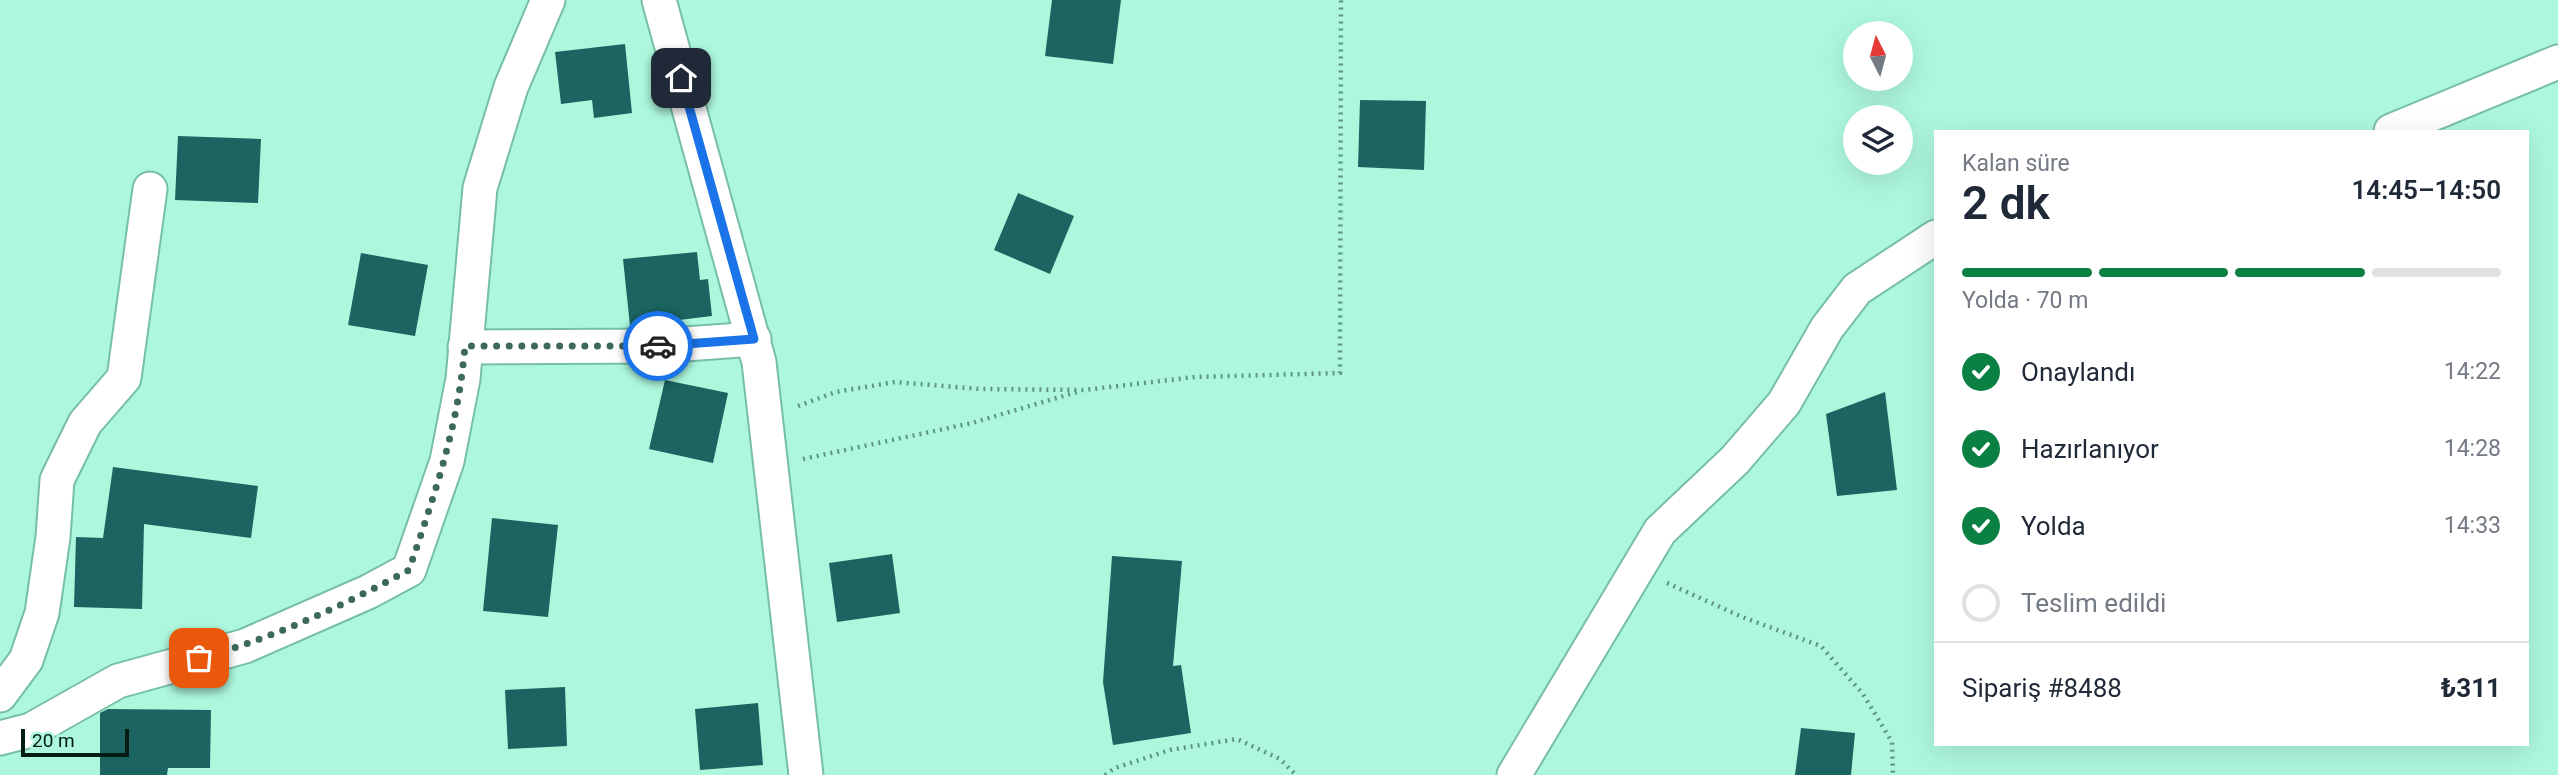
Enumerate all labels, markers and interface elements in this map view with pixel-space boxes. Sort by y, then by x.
north arrow [1843,21,1913,91]
map controls [1843,21,1913,175]
pin [651,48,711,108]
icon: home [662,59,700,97]
button: layers [1843,105,1913,175]
text: Kalan süre [1962,150,2070,177]
text: 14:45–14:50 [2351,175,2501,205]
text: 2 dk [1962,176,2050,230]
text: Yolda · 70 m [1962,287,2088,314]
courier [623,311,693,381]
icon: car [639,327,677,365]
icon: check [1962,353,2000,391]
text: Onaylandı [2021,357,2135,387]
text: 14:22 [2444,358,2501,385]
icon: check [1962,430,2000,468]
text: Hazırlanıyor [2021,434,2159,464]
text: 14:28 [2444,435,2501,462]
icon: check [1962,507,2000,545]
text: Yolda [2021,511,2086,541]
text: 14:33 [2444,512,2501,539]
text: Teslim edildi [2021,588,2166,618]
pin [169,628,229,688]
icon: bag [180,639,218,677]
text: Sipariş #8488 [1962,673,2122,703]
text: ₺311 [2441,673,2501,703]
scale bar [21,726,130,758]
text: 20 m [32,729,75,752]

